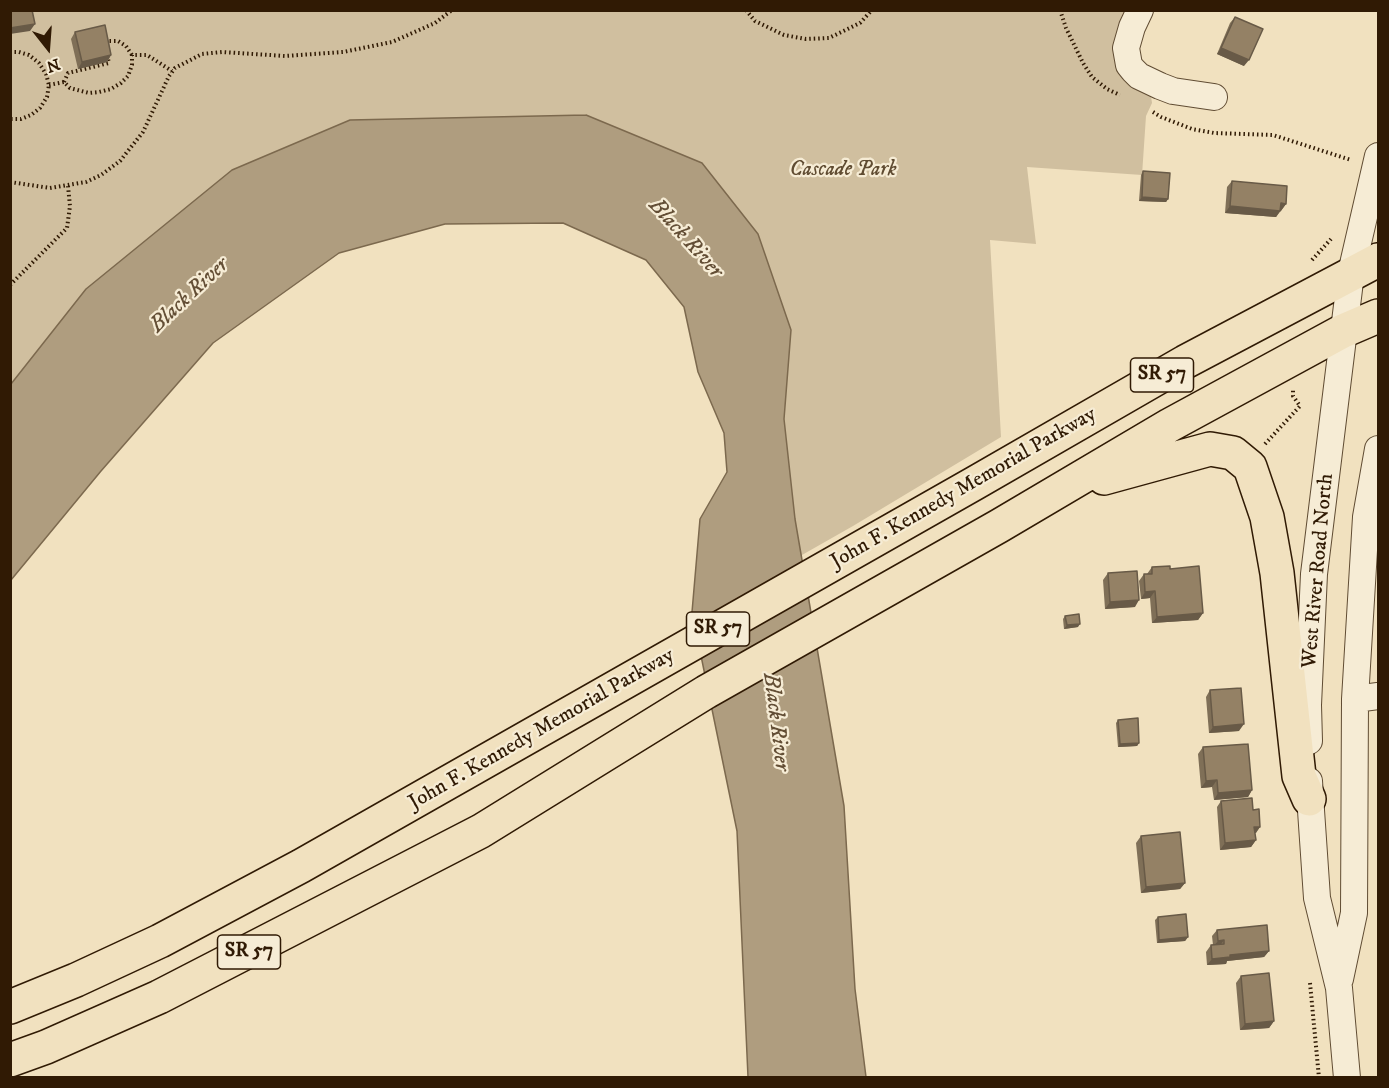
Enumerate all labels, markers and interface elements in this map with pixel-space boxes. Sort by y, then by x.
north arrow [18,18,78,78]
text: N [44,54,62,77]
park label: Cascade Park [790,158,896,184]
water label: Black River [642,194,728,284]
water label: Black River [145,253,235,339]
road number: SR 57 [1130,358,1194,392]
street label: John F. Kennedy Memorial Parkway [827,403,1101,575]
street label: West River Road North [1298,473,1340,669]
road number: SR 57 [686,612,750,646]
street label: John F. Kennedy Memorial Parkway [405,644,679,816]
water label: Black River [756,672,794,772]
road number: SR 57 [218,935,280,969]

